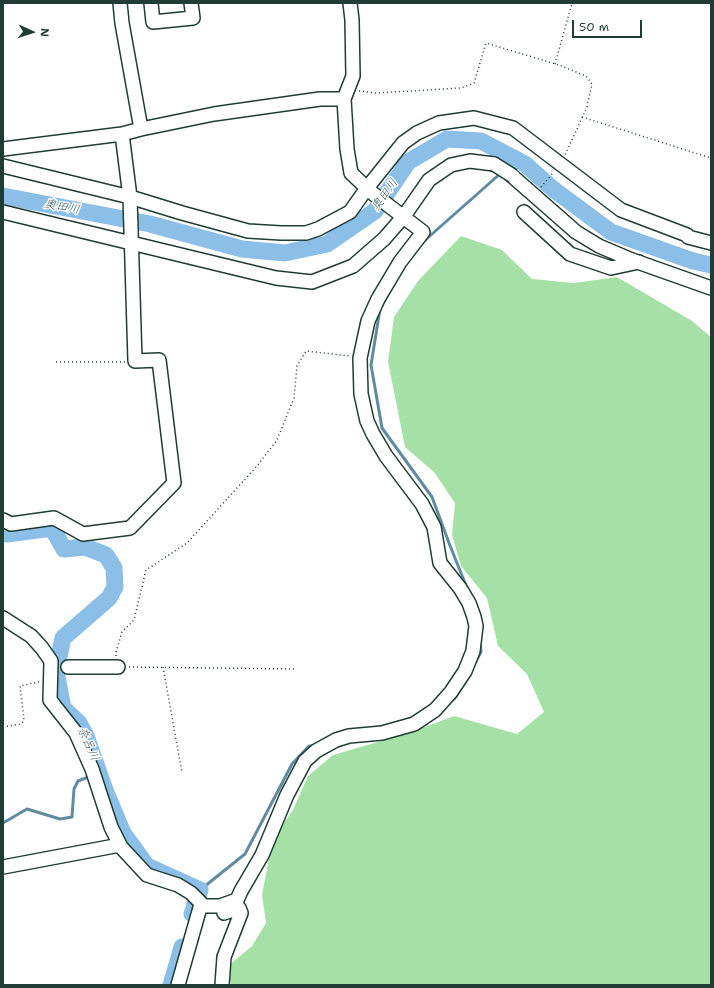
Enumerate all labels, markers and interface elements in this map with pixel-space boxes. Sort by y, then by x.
north arrow [12,12,52,52]
scale bar [574,12,644,38]
text: 50 m [579,19,609,35]
text: N [37,28,52,37]
water label: 奥田川 [369,176,401,214]
water label: 奥田川 [43,196,81,218]
water label: 奈呂川 [74,725,102,763]

